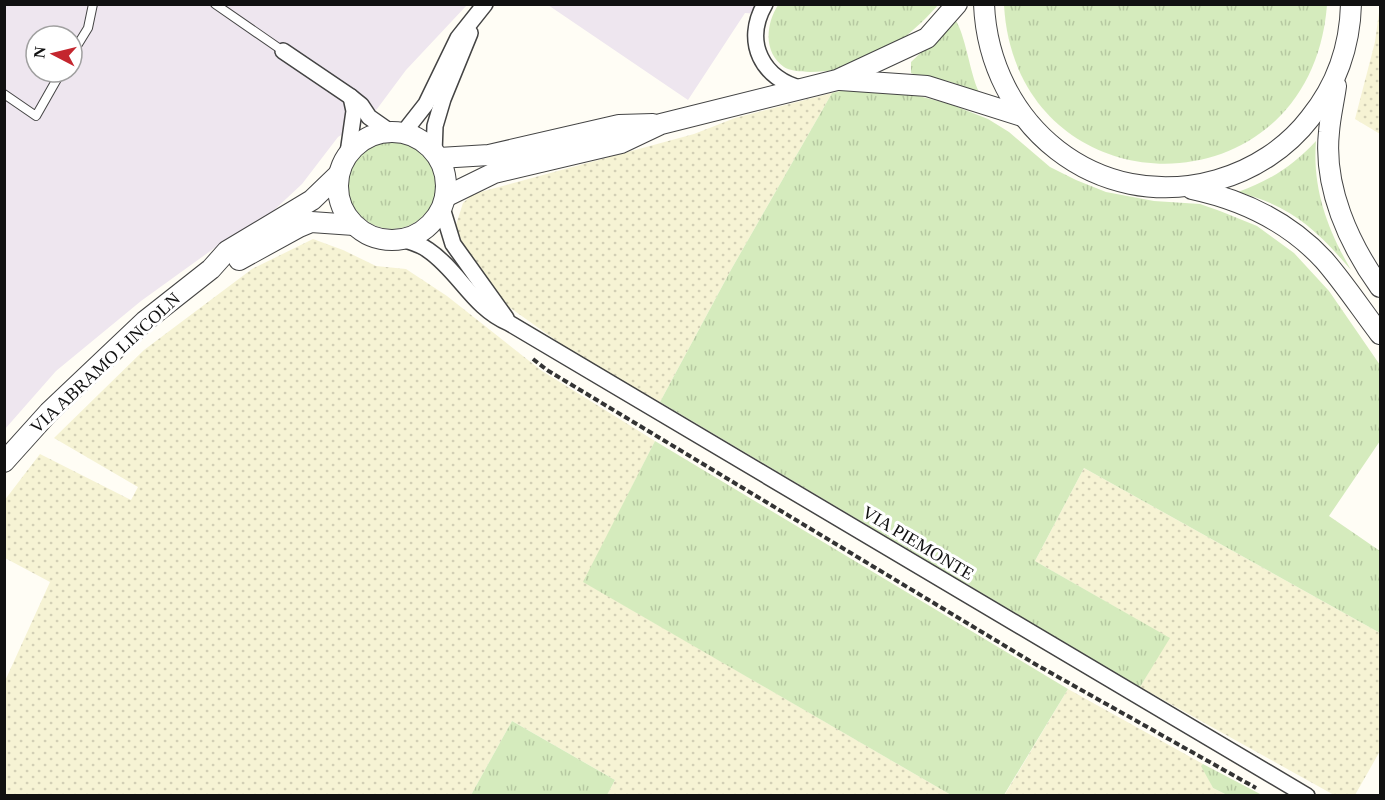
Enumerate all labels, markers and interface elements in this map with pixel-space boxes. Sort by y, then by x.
north arrow [24,24,84,84]
text: N [30,45,49,59]
street label: VIA ABRAMO LINCOLN [26,289,184,437]
street label: VIA PIEMONTE [859,502,977,584]

